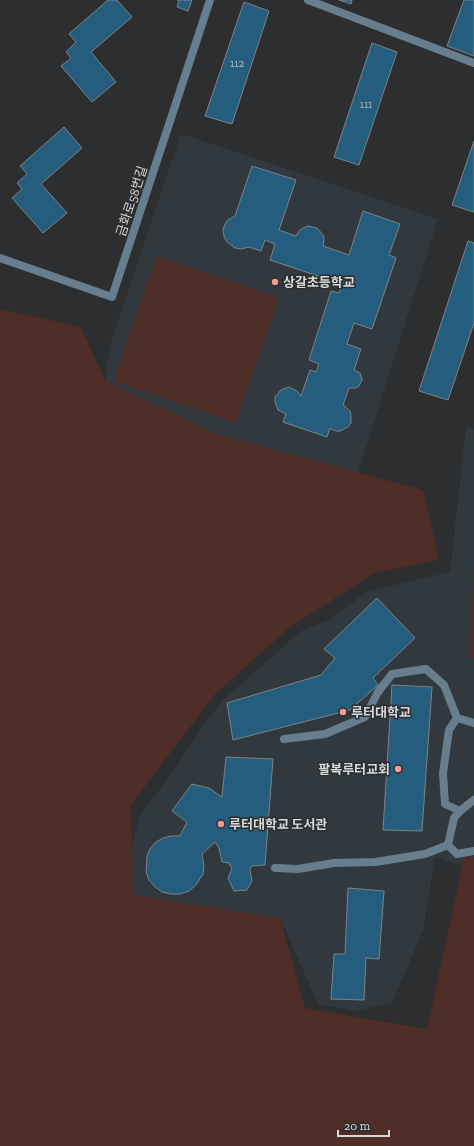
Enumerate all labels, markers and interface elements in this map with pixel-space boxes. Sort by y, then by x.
house number: 112 [230,57,244,70]
house number: 111 [360,98,373,111]
street label: 금화로58번길 [113,164,150,238]
place label: 상갈초등학교 [283,275,355,290]
marker: 상갈초등학교 [270,277,280,287]
place label: 루터대학교 [351,705,411,720]
marker: 루터대학교 [338,707,348,717]
place label: 팔복루터교회 [318,762,390,777]
marker: 팔복루터교회 [393,764,403,774]
place label: 루터대학교 도서관 [229,817,327,832]
marker: 루터대학교 도서관 [216,819,226,829]
scale bar [338,1112,389,1138]
text: 20 m [344,1119,371,1133]

